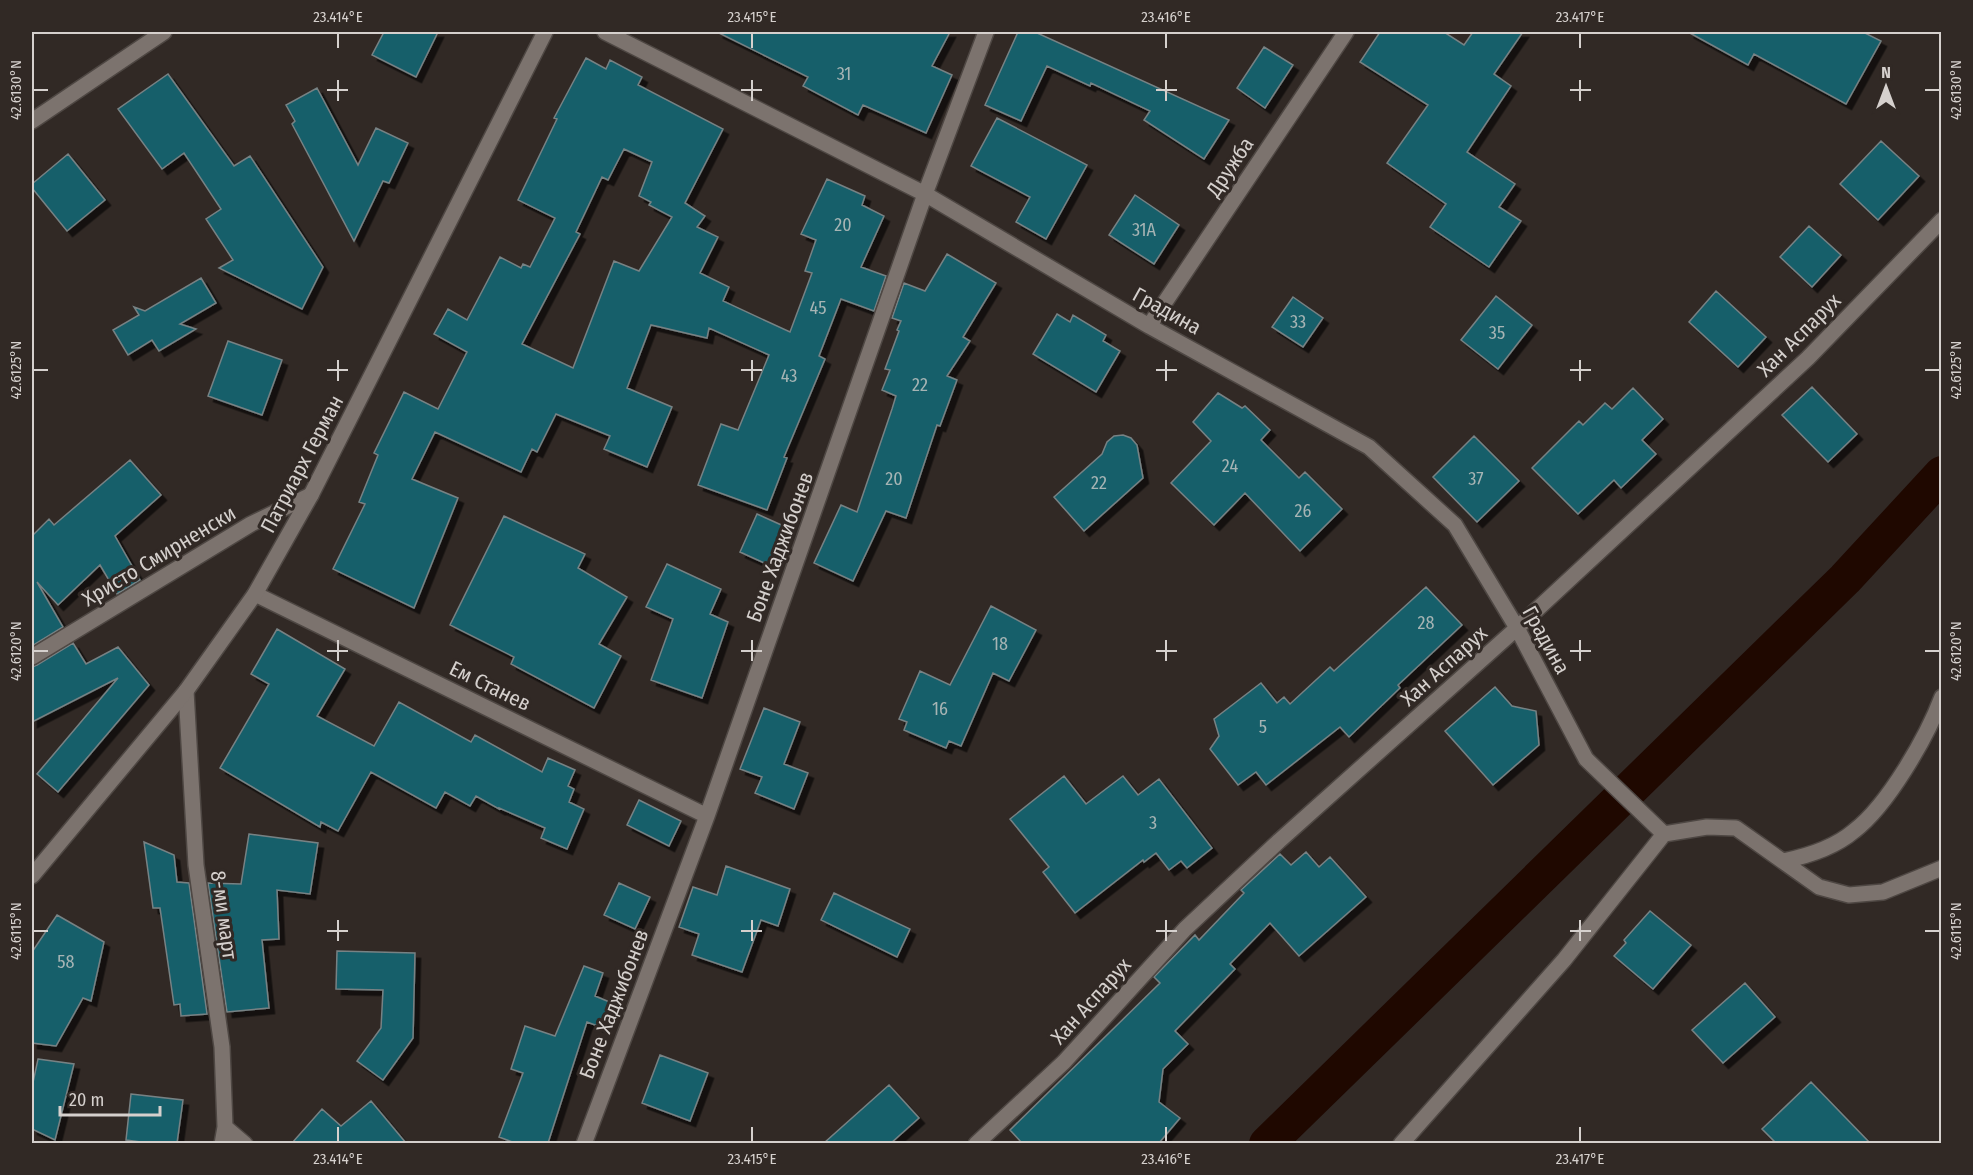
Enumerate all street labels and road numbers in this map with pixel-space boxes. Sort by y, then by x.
street label: Дружба [1200,132,1259,203]
street label: Градина [1128,282,1206,340]
street label: Хан Аспарух [1752,287,1847,382]
street label: Патриарх Герман [255,391,349,537]
street label: Боне Хаджибонев [741,468,819,626]
street label: Христо Смирненски [78,500,240,612]
street label: Градина [1517,601,1575,679]
street label: Хан Аспарух [1395,620,1493,712]
street label: Ем Станев [445,655,535,717]
street label: 8-ми март [205,869,243,962]
street label: Боне Хаджибонев [573,925,655,1083]
street label: Хан Аспарух [1045,952,1137,1050]

